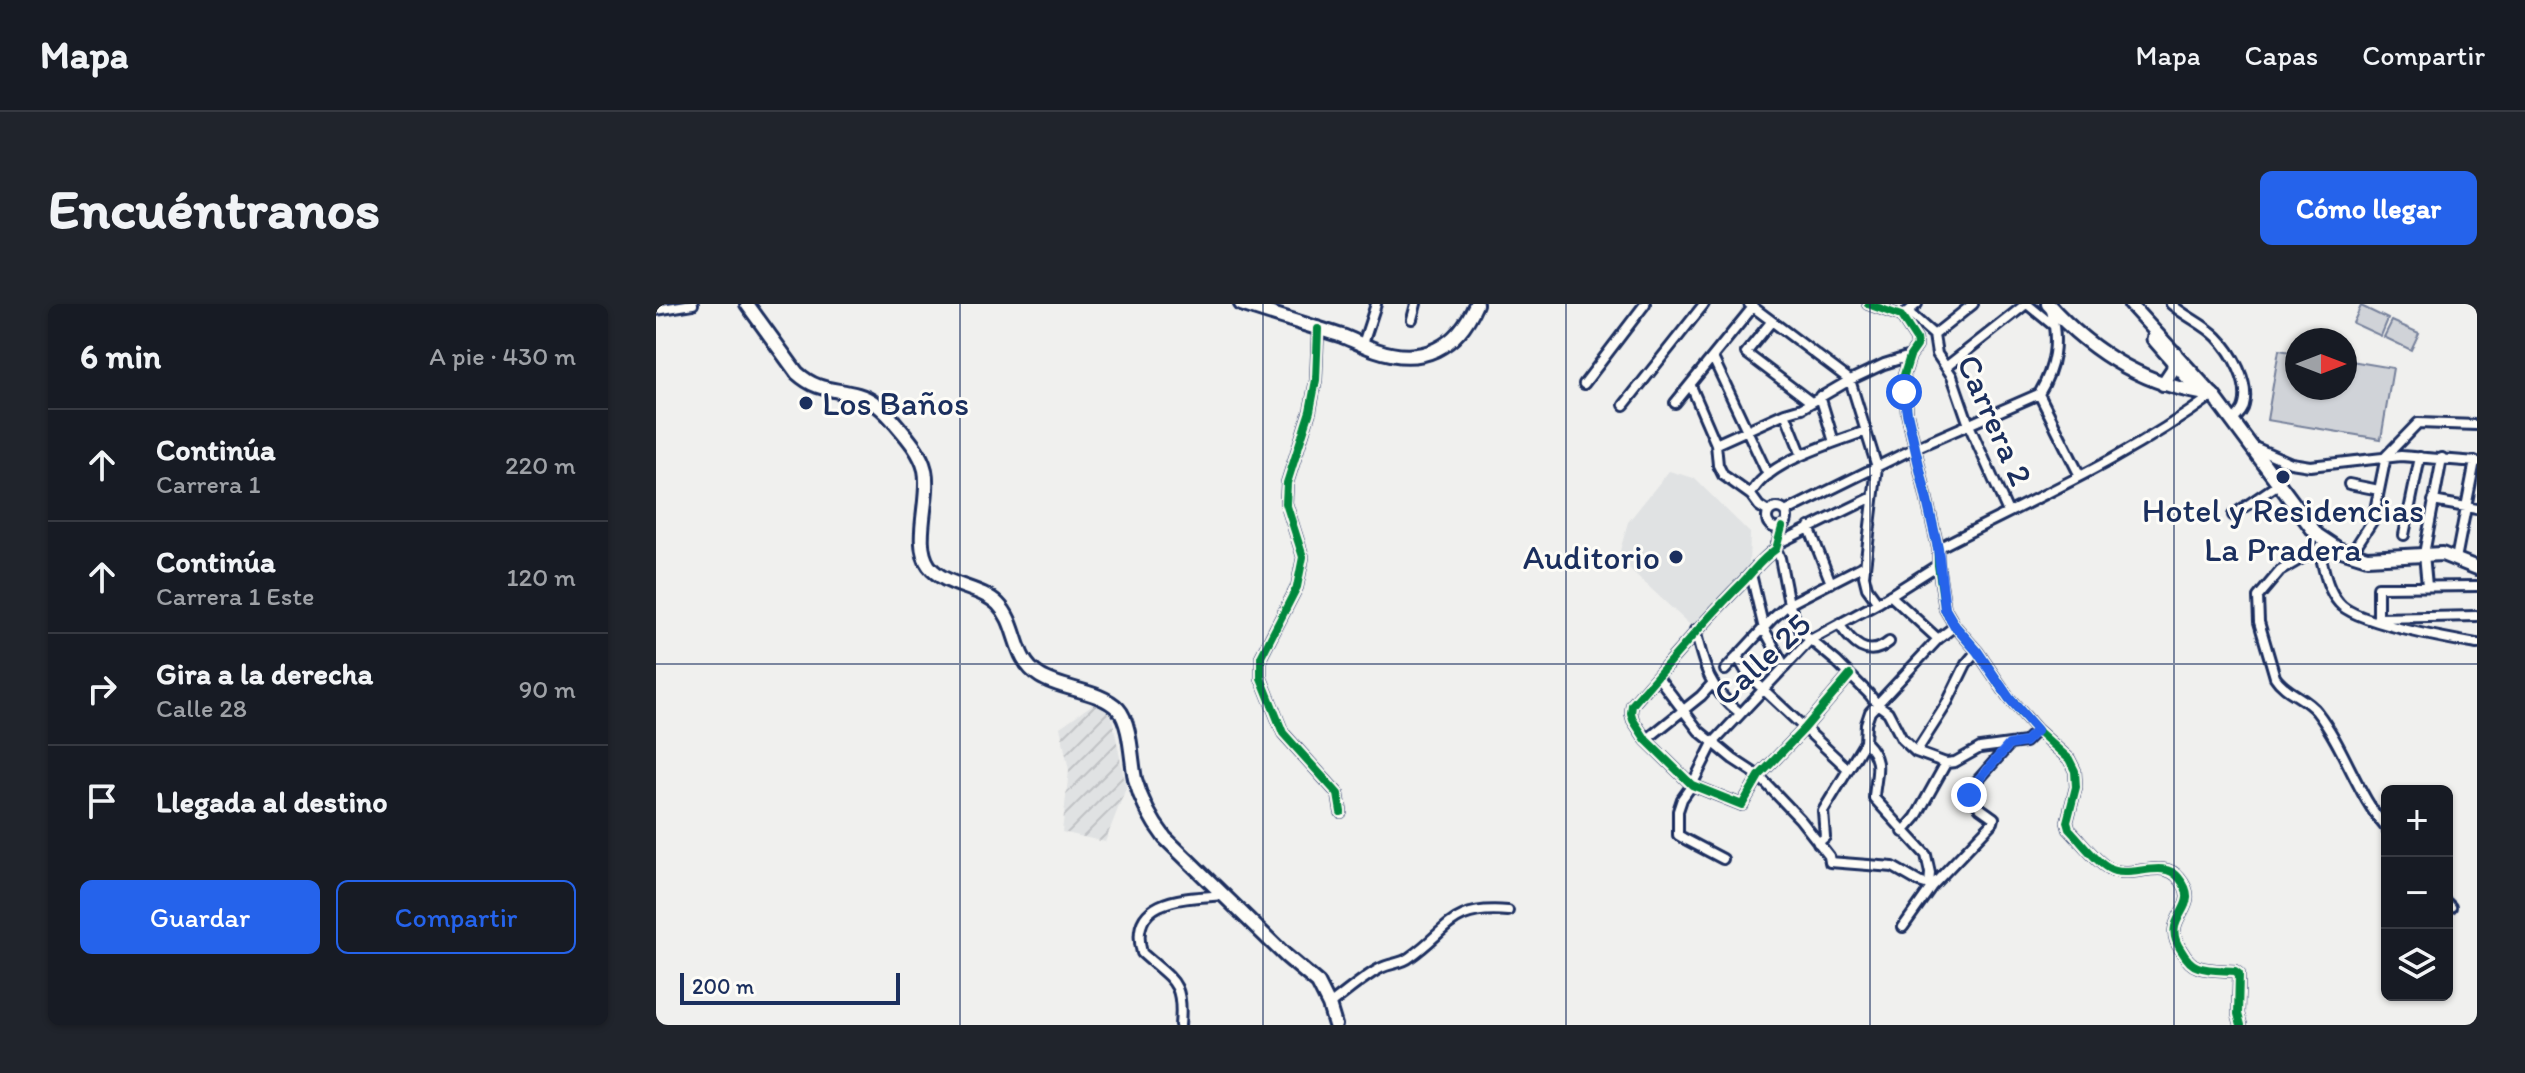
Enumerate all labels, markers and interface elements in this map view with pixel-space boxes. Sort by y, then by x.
text: Mapa [40,32,128,78]
text: Mapa [2135,38,2201,72]
text: Capas [2245,38,2318,72]
text: Compartir [2362,38,2485,72]
button: Cómo llegar [2260,171,2477,245]
text: Encuéntranos [48,175,380,242]
north arrow [2285,328,2357,400]
text: 6 min [80,336,161,377]
text: A pie · 430 m [429,340,576,372]
street label: Carrera 2 [1948,348,2042,492]
route start [1886,374,1922,410]
place label: Los Baños [822,383,969,424]
marker: Los Baños [797,394,815,412]
text: Continúa [156,431,276,468]
icon: ahead [80,443,124,487]
text: 220 m [505,449,576,481]
text: Carrera 1 [156,468,260,500]
marker: Hotel y Residencias La Pradera [2274,468,2292,486]
place label: Hotel y Residencias La Pradera [2142,490,2424,570]
place label: Auditorio [1523,537,1660,578]
text: Continúa [156,543,276,580]
marker: Auditorio [1667,548,1685,566]
icon: ahead [80,555,124,599]
text: 120 m [507,561,576,593]
text: Carrera 1 Este [156,580,314,612]
street label: Calle 25 [1705,604,1819,714]
text: Gira a la derecha [156,655,373,692]
icon: right [80,667,124,711]
text: 90 m [519,673,576,705]
text: Calle 28 [156,692,247,724]
route end [1951,777,1987,813]
icon: arrive [80,779,124,823]
text: Llegada al destino [156,783,388,820]
map controls [2381,785,2453,1001]
button: + [2381,785,2453,857]
button: − [2381,857,2453,929]
button: Guardar [80,880,320,954]
button: Compartir [336,880,576,954]
button: layers [2381,929,2453,1001]
scale bar [680,969,900,1005]
text: 200 m [692,973,754,1000]

